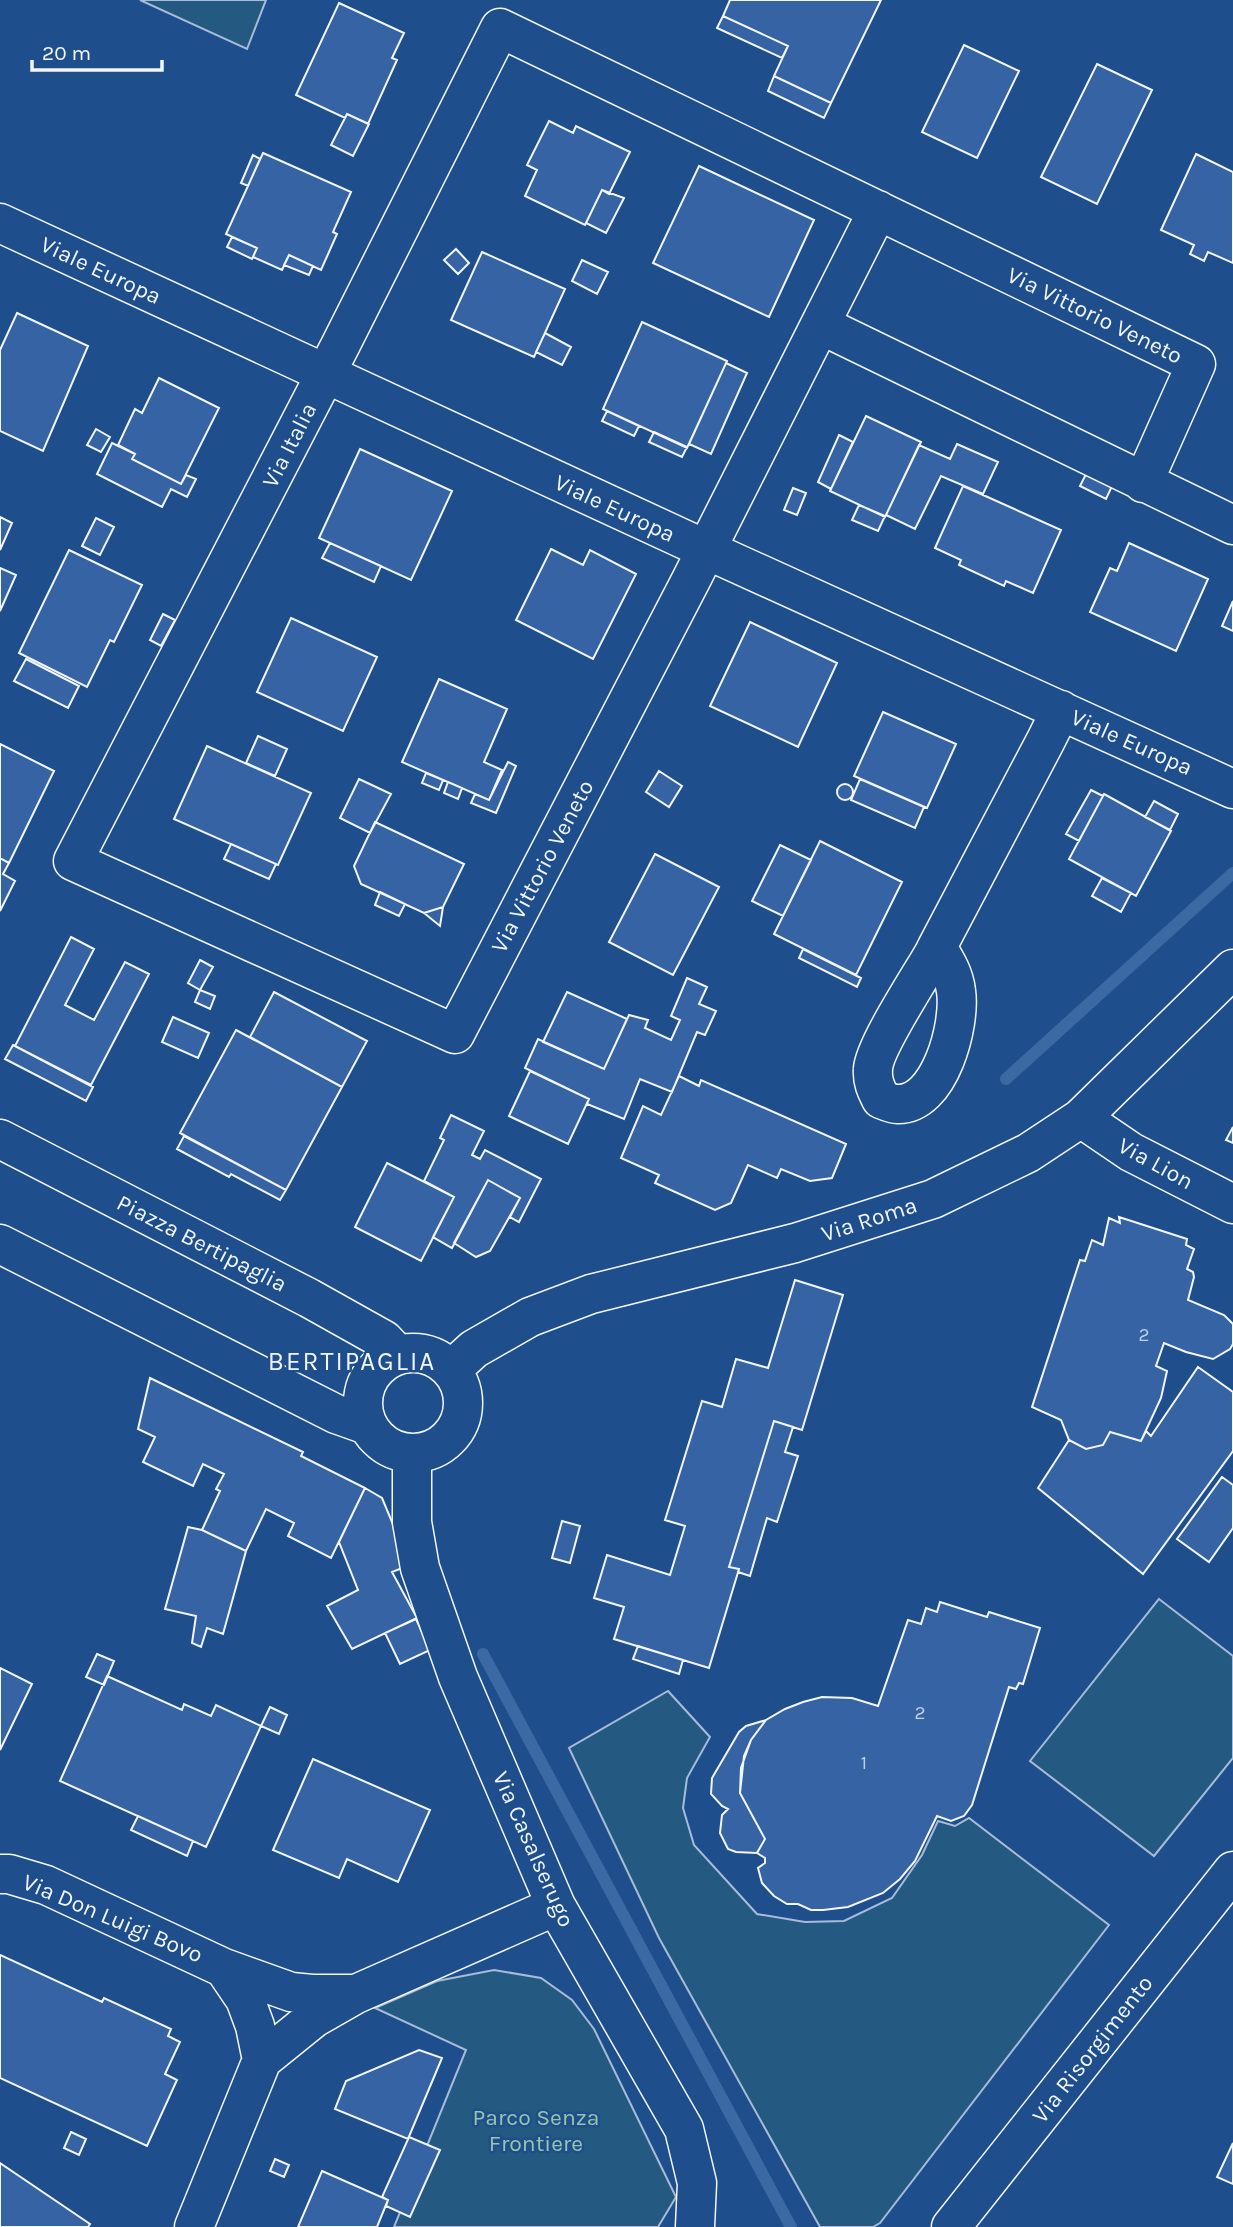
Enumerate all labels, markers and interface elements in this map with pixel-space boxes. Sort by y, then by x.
scale bar [32,28,161,72]
text: 20 m [42,41,91,65]
street label: Viale Europa [36,231,165,310]
street label: Via Vittorio Veneto [1003,261,1187,370]
street label: Via Italia [257,398,322,492]
street label: Viale Europa [550,469,679,548]
street label: Viale Europa [1067,704,1197,781]
street label: Via Vittorio Veneto [486,775,599,957]
street label: Via Lion [1113,1132,1198,1195]
street label: Piazza Bertipaglia [112,1189,291,1298]
street label: Via Roma [818,1191,920,1248]
house number: 2 [1138,1324,1150,1346]
district label: BERTIPAGLIA [268,1346,436,1377]
house number: 2 [914,1702,926,1724]
house number: 1 [861,1752,867,1774]
street label: Via Casalserugo [487,1767,580,1931]
street label: Via Don Luigi Bovo [19,1868,207,1969]
street label: Via Risorgimento [1026,1970,1158,2128]
park label: Parco Senza Frontiere [473,2104,599,2157]

